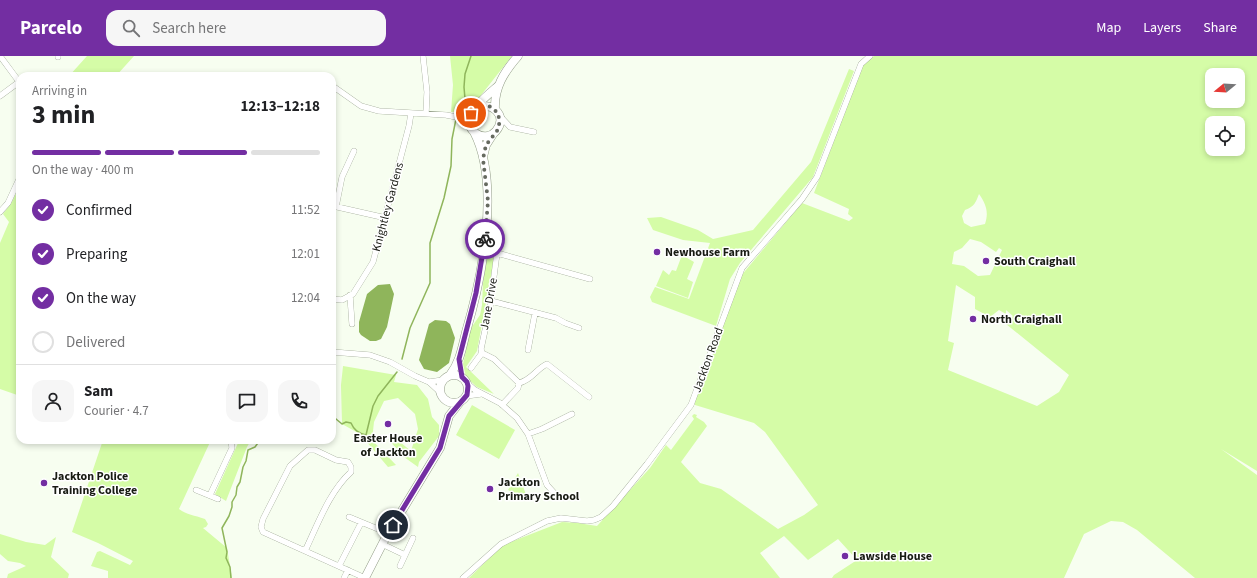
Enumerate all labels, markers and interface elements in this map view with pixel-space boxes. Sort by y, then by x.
search box [106,10,386,46]
text: Parcelo [20,15,82,42]
icon: search [120,17,142,39]
text: Search here [152,18,226,39]
text: Map [1096,18,1121,38]
text: Layers [1143,18,1181,38]
text: Share [1203,18,1237,38]
north arrow [1205,68,1245,108]
map controls [1205,68,1245,156]
text: Arriving in [32,82,87,100]
text: 3 min [32,96,95,133]
text: 12:13–12:18 [240,96,320,117]
pin [454,96,488,130]
icon: bag [460,102,482,124]
button: locate [1205,116,1245,156]
street label: Knightley Gardens [368,160,408,254]
text: On the way · 400 m [32,161,134,179]
icon: check [32,199,54,221]
text: Confirmed [66,200,132,221]
text: 11:52 [291,201,320,219]
courier [465,219,505,259]
icon: bike [474,228,496,250]
icon: check [32,243,54,265]
text: Preparing [66,244,127,265]
place label: Newhouse Farm [665,244,750,261]
text: 12:01 [291,245,320,263]
marker: Newhouse Farm [652,247,662,257]
place label: South Craighall [994,253,1076,270]
marker: South Craighall [981,256,991,266]
street label: Jane Drive [476,277,502,331]
icon: check [32,287,54,309]
text: On the way [66,288,136,309]
text: 12:04 [291,289,320,307]
place label: North Craighall [981,311,1062,328]
marker: North Craighall [968,314,978,324]
street label: Jackton Road [688,325,728,395]
text: Delivered [66,332,125,353]
button: person [32,380,74,422]
button: chat [226,380,268,422]
button: phone [278,380,320,422]
text: Sam [84,381,113,402]
text: Courier · 4.7 [84,402,149,420]
marker: Easter House of Jackton [383,419,393,429]
place label: Easter House of Jackton [354,430,422,461]
place label: Jackton Police Training College [52,468,137,499]
place label: Jackton Primary School [498,474,580,505]
marker: Jackton Police Training College [39,478,49,488]
marker: Jackton Primary School [485,484,495,494]
pin [376,508,410,542]
icon: home [382,514,404,536]
place label: Lawside House [853,548,932,565]
marker: Lawside House [840,551,850,561]

